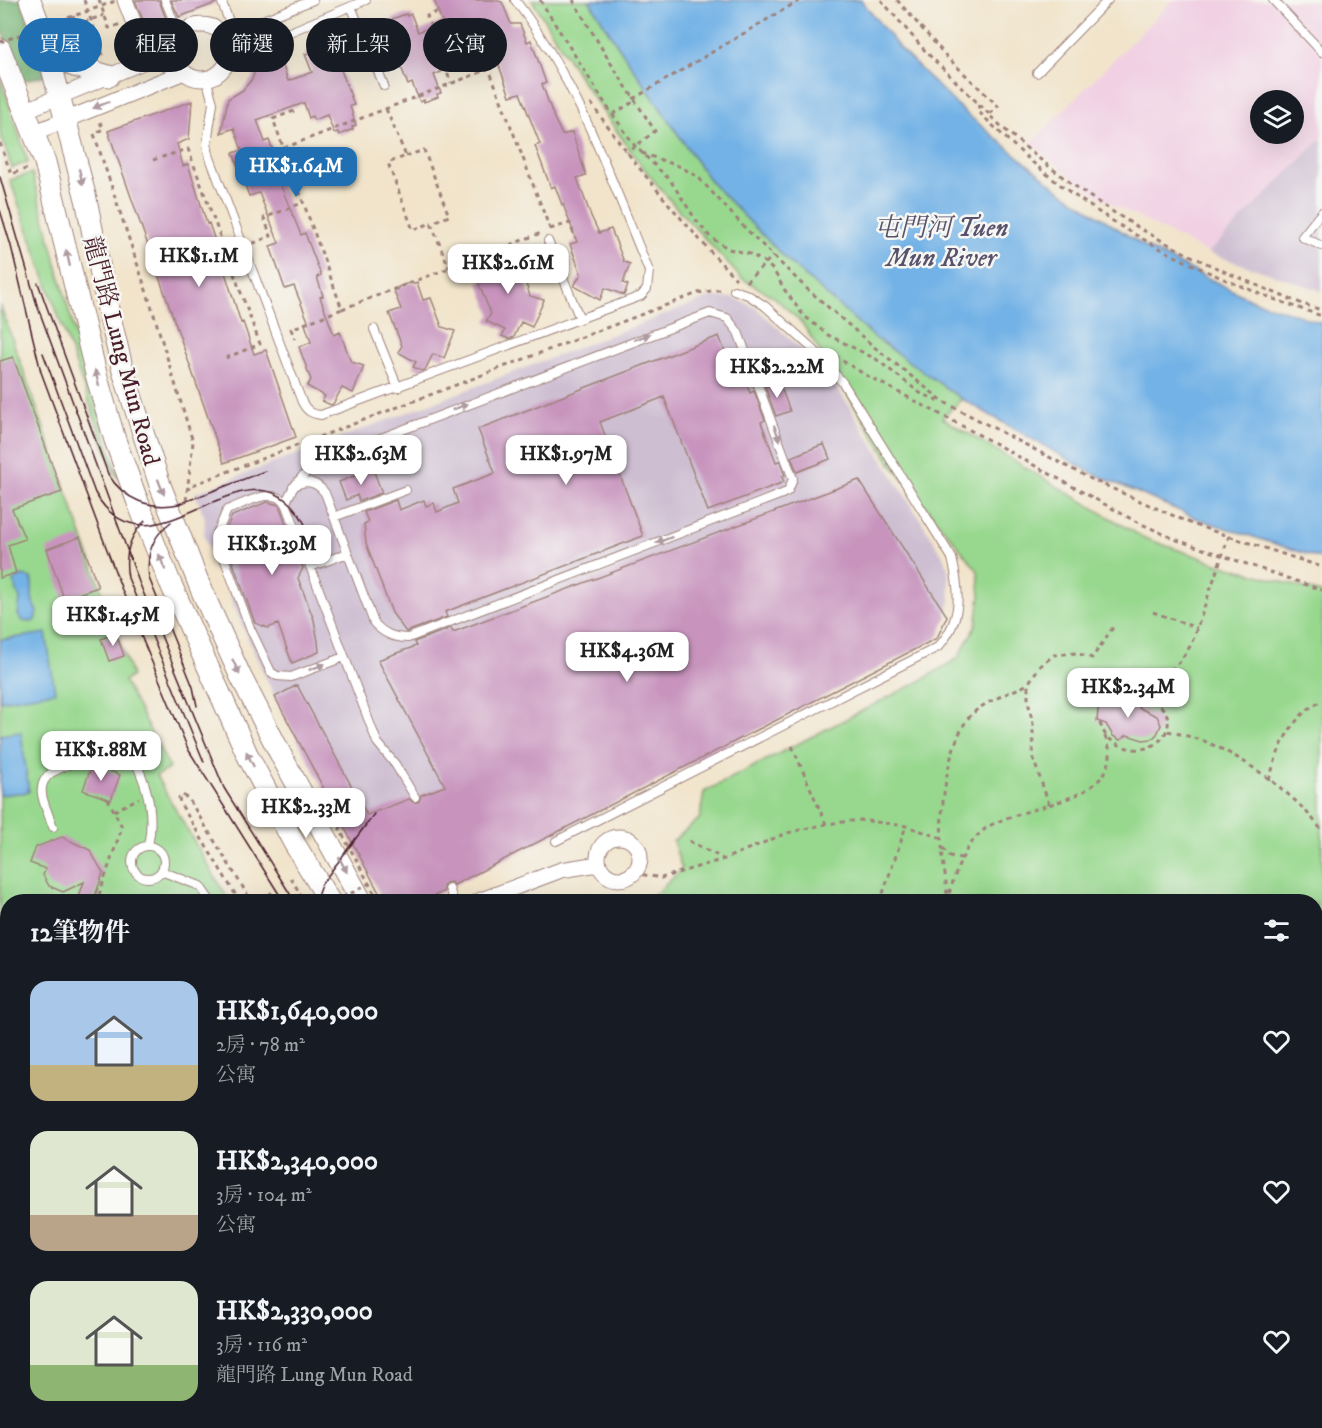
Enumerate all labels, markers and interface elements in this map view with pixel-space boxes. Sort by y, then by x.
chip: 買屋 [18,18,102,72]
chip: 租屋 [114,18,198,72]
chip: 篩選 [210,18,294,72]
chip: 新上架 [306,18,411,72]
chip: 公寓 [423,18,507,72]
map controls [1250,90,1304,144]
button: layers [1250,90,1304,144]
one-way arrow [92,101,110,110]
pin: HK$1.64M [234,147,358,198]
text: HK$1.64M [249,154,343,179]
one-way arrow [76,167,86,186]
water label: 屯門河 Tuen Mun River [874,212,1008,275]
street label: 龍門路 Lung Mun Road [76,233,166,469]
pin: HK$1.1M [144,237,254,288]
text: HK$1.1M [159,244,239,269]
pin: HK$2.61M [446,244,570,295]
one-way arrow [63,249,73,267]
text: HK$2.61M [462,251,554,276]
one-way arrow [634,332,652,342]
pin: HK$2.22M [715,348,839,399]
text: HK$2.22M [730,355,824,380]
one-way arrow [92,369,101,387]
one-way arrow [452,402,470,412]
one-way arrow [772,424,782,442]
pin: HK$2.63M [299,435,423,486]
pin: HK$1.97M [504,435,628,486]
text: HK$2.63M [315,442,407,467]
text: HK$1.97M [520,442,612,467]
one-way arrow [157,478,166,496]
pin: HK$1.39M [210,525,334,576]
text: HK$1.39M [227,532,317,557]
one-way arrow [655,535,673,545]
one-way arrow [157,553,166,571]
pin: HK$1.45M [51,596,175,647]
text: HK$1.45M [66,603,160,628]
pin: HK$4.36M [565,632,689,683]
text: HK$4.36M [580,639,674,664]
one-way arrow [231,658,240,675]
one-way arrow [309,662,327,672]
pin: HK$2.34M [1066,668,1190,719]
text: HK$2.34M [1081,675,1175,700]
pin: HK$1.88M [39,731,163,782]
text: HK$1.88M [55,738,147,763]
one-way arrow [245,751,254,768]
pin: HK$2.33M [244,788,368,839]
text: HK$2.33M [261,795,351,820]
one-way arrow [338,857,348,874]
icon: filters [1260,914,1293,947]
text: 12筆物件 [30,917,130,950]
text: HK$1,640,000 [216,995,378,1028]
icon: home [78,1005,150,1077]
icon: heart [1260,1025,1293,1058]
text: 2房 · 78 m² [216,1033,305,1058]
text: 公寓 [216,1063,256,1088]
text: HK$2,340,000 [216,1145,378,1178]
icon: home [78,1155,150,1227]
icon: heart [1260,1175,1293,1208]
text: 3房 · 104 m² [216,1183,312,1208]
text: 公寓 [216,1213,256,1238]
text: HK$2,330,000 [216,1295,373,1328]
icon: home [78,1305,150,1377]
icon: heart [1260,1325,1293,1358]
text: 3房 · 116 m² [216,1333,307,1358]
text: 龍門路 Lung Mun Road [216,1363,413,1388]

